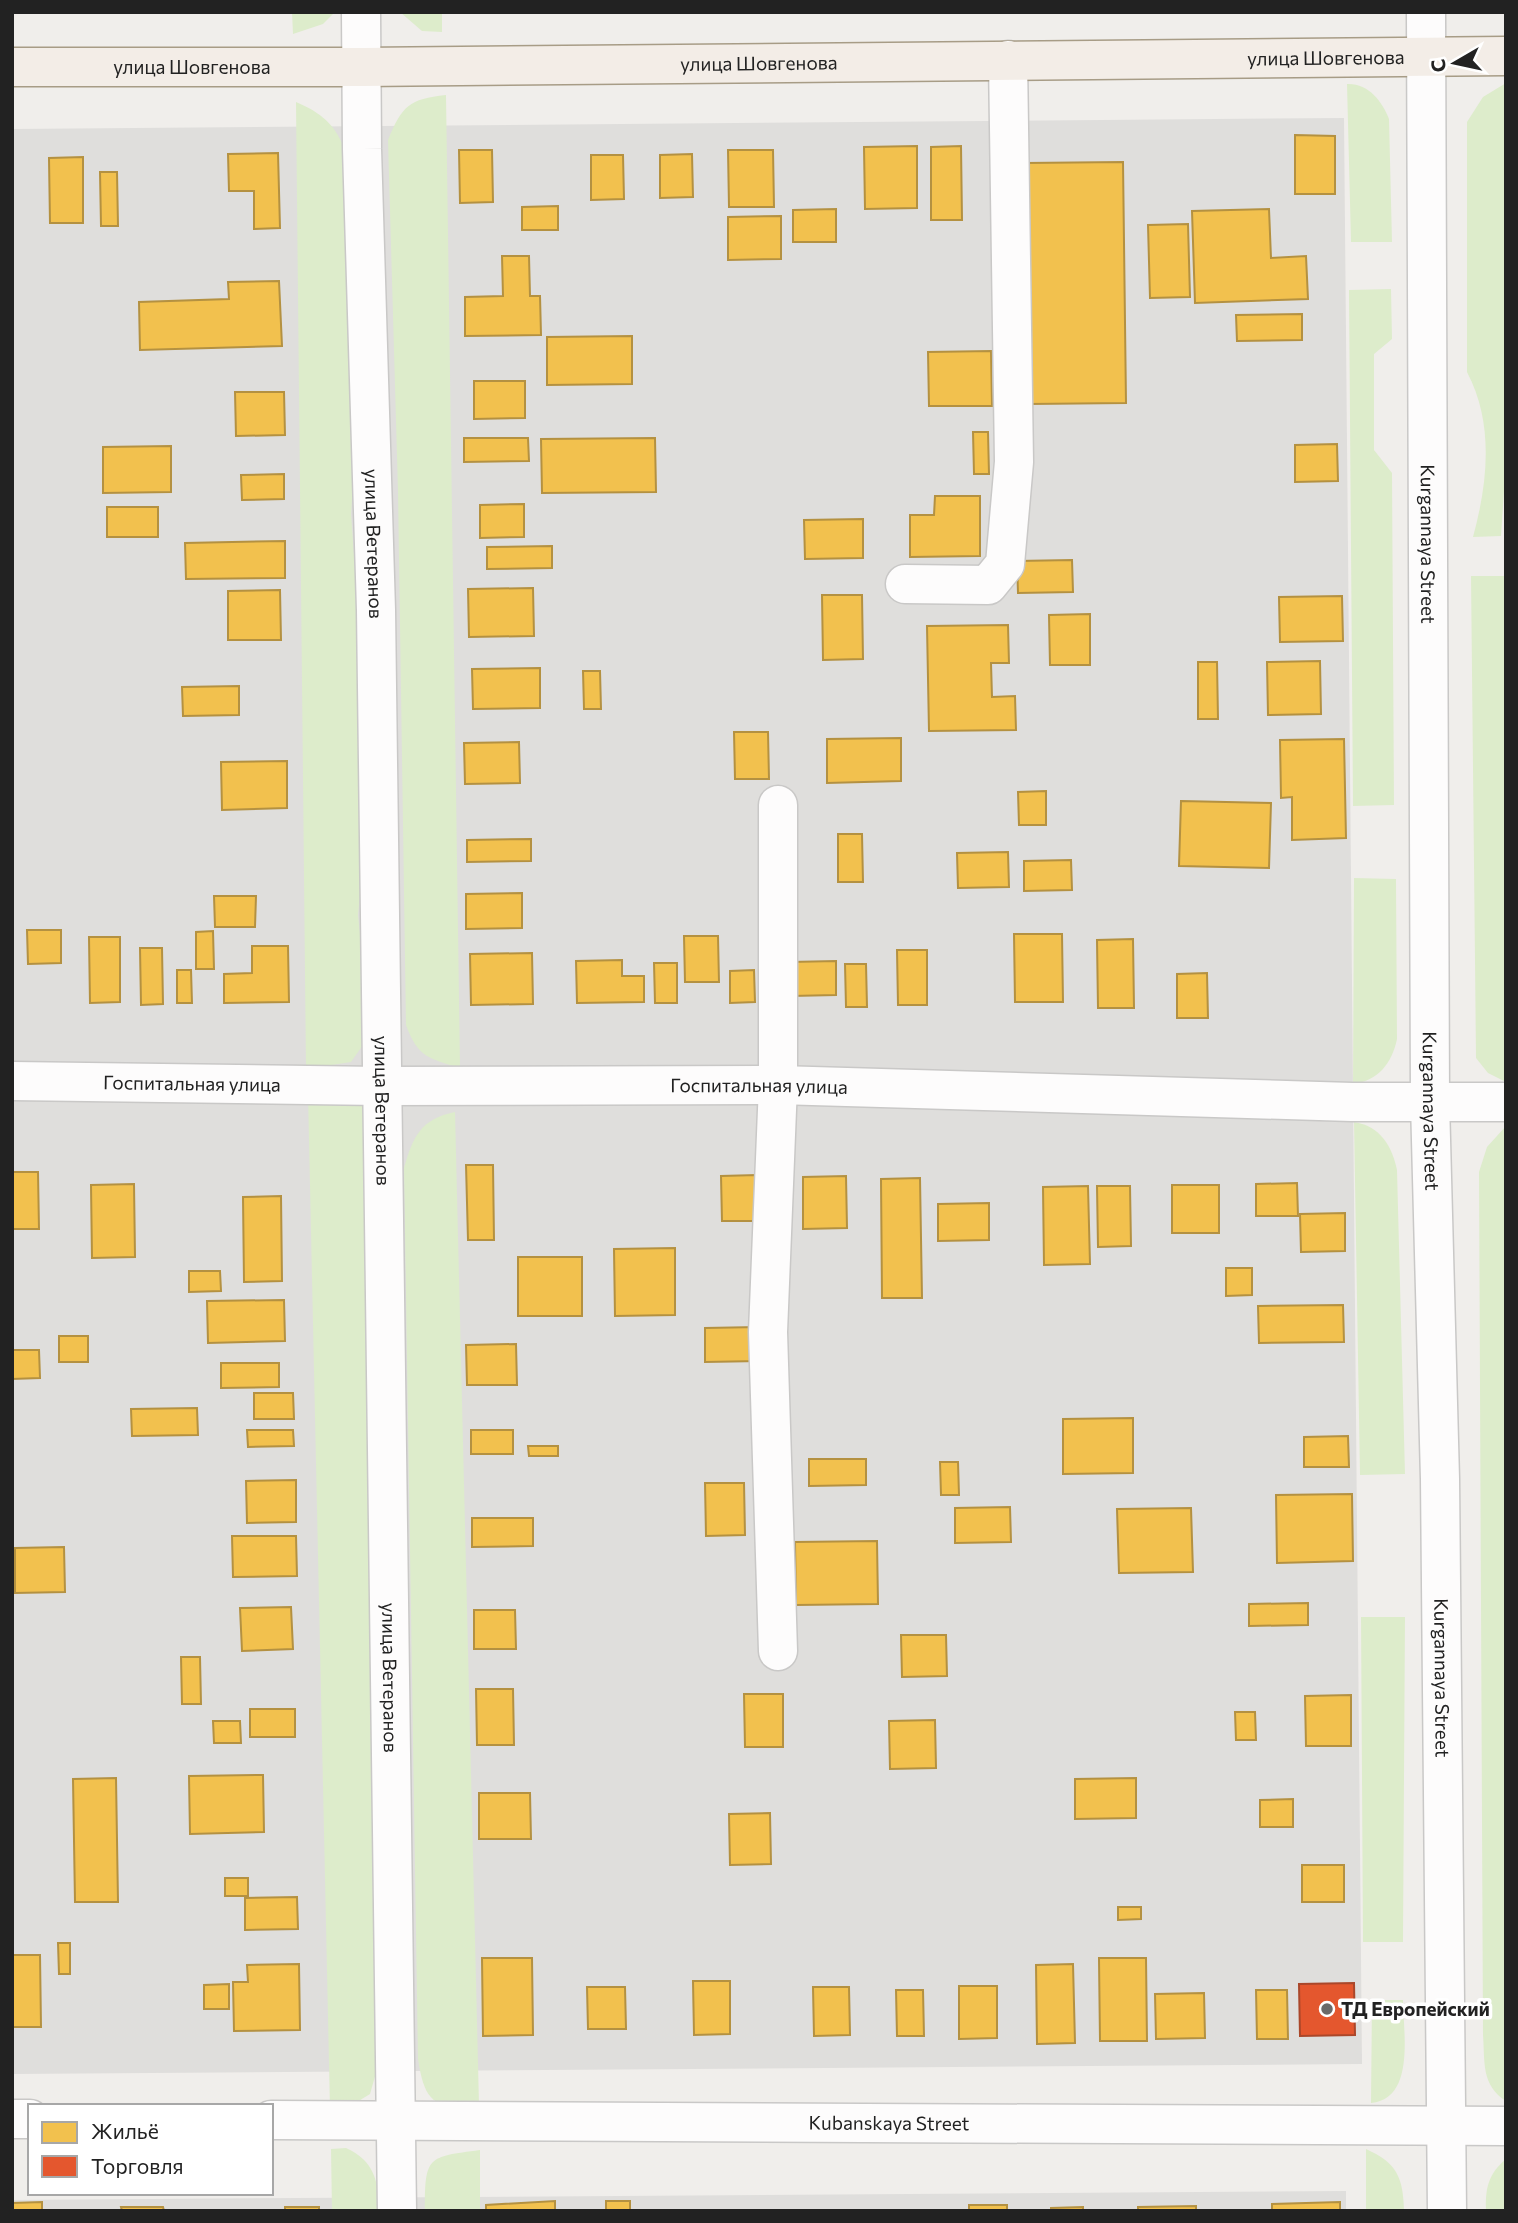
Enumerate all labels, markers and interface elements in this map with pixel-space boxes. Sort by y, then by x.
north arrow [1420,28,1490,98]
street label: улица Шовгенова [1247,45,1405,69]
street label: улица Шовгенова [680,50,838,75]
street label: улица Шовгенова [113,55,271,78]
text: С [1425,58,1450,74]
street label: Kurgannaya Street [1417,464,1440,624]
street label: улица Ветеранов [361,468,388,619]
street label: Kurgannaya Street [1419,1031,1444,1191]
street label: улица Ветеранов [371,1036,396,1186]
street label: Госпитальная улица [103,1070,281,1096]
street label: Госпитальная улица [670,1073,848,1098]
street label: Kurgannaya Street [1430,1598,1455,1758]
street label: улица Ветеранов [378,1603,403,1753]
place label: ТД Европейский [1341,1997,1490,2020]
marker: ТД Европейский [1319,2001,1335,2017]
legend [28,2104,273,2195]
street label: Kubanskaya Street [808,2111,970,2134]
text: Жильё [91,2118,159,2143]
text: Торговля [91,2153,184,2178]

